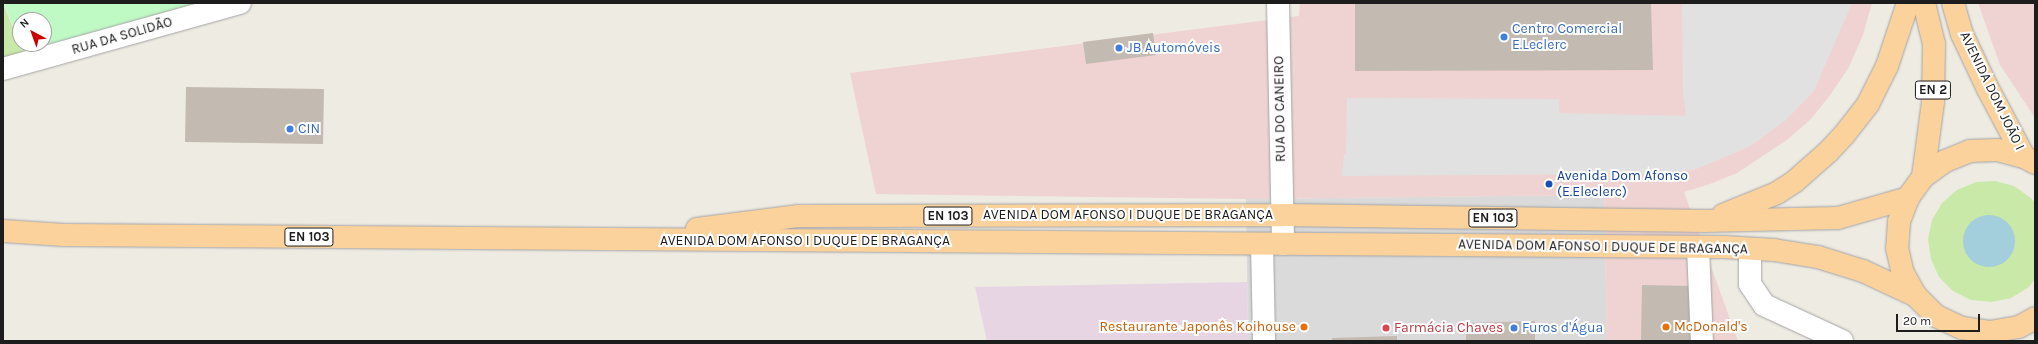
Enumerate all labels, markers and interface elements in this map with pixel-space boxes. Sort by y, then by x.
north arrow [12,12,52,52]
street label: RUA DA SOLIDÃO [70,14,174,58]
text: N [17,16,32,31]
place label: Centro Comercial E.Leclerc [1512,21,1622,54]
street label: AVENIDA DOM JOÃO I [1956,29,2028,153]
marker: Centro Comercial E.Leclerc [1499,32,1509,42]
place label: JB Automóveis [1127,40,1221,56]
marker: JB Automóveis [1114,43,1124,53]
street label: RUA DO CANEIRO [1271,56,1289,162]
road number: EN 2 [1914,79,1952,101]
place label: CIN [298,121,320,137]
marker: CIN [285,124,295,134]
place label: Avenida Dom Afonso (E.Eleclerc) [1557,168,1688,200]
marker: Avenida Dom Afonso (E.Eleclerc) [1544,179,1554,189]
road number: EN 103 [923,205,973,227]
street label: AVENIDA DOM AFONSO I DUQUE DE BRAGANÇA [983,207,1273,223]
road number: EN 103 [1468,207,1518,229]
road number: EN 103 [284,226,334,248]
street label: AVENIDA DOM AFONSO I DUQUE DE BRAGANÇA [660,233,950,249]
street label: AVENIDA DOM AFONSO I DUQUE DE BRAGANÇA [1458,236,1748,258]
scale bar [1898,306,1982,332]
text: 20 m [1903,314,1931,328]
place label: Restaurante Japonês Koihouse [1099,319,1296,335]
place label: McDonald's [1674,319,1748,335]
place label: Farmácia Chaves [1394,320,1503,336]
place label: Furos d'Água [1522,320,1603,336]
marker: Restaurante Japonês Koihouse [1299,322,1309,332]
marker: McDonald's [1661,322,1671,332]
marker: Farmácia Chaves [1381,323,1391,333]
marker: Furos d'Água [1509,323,1519,333]

